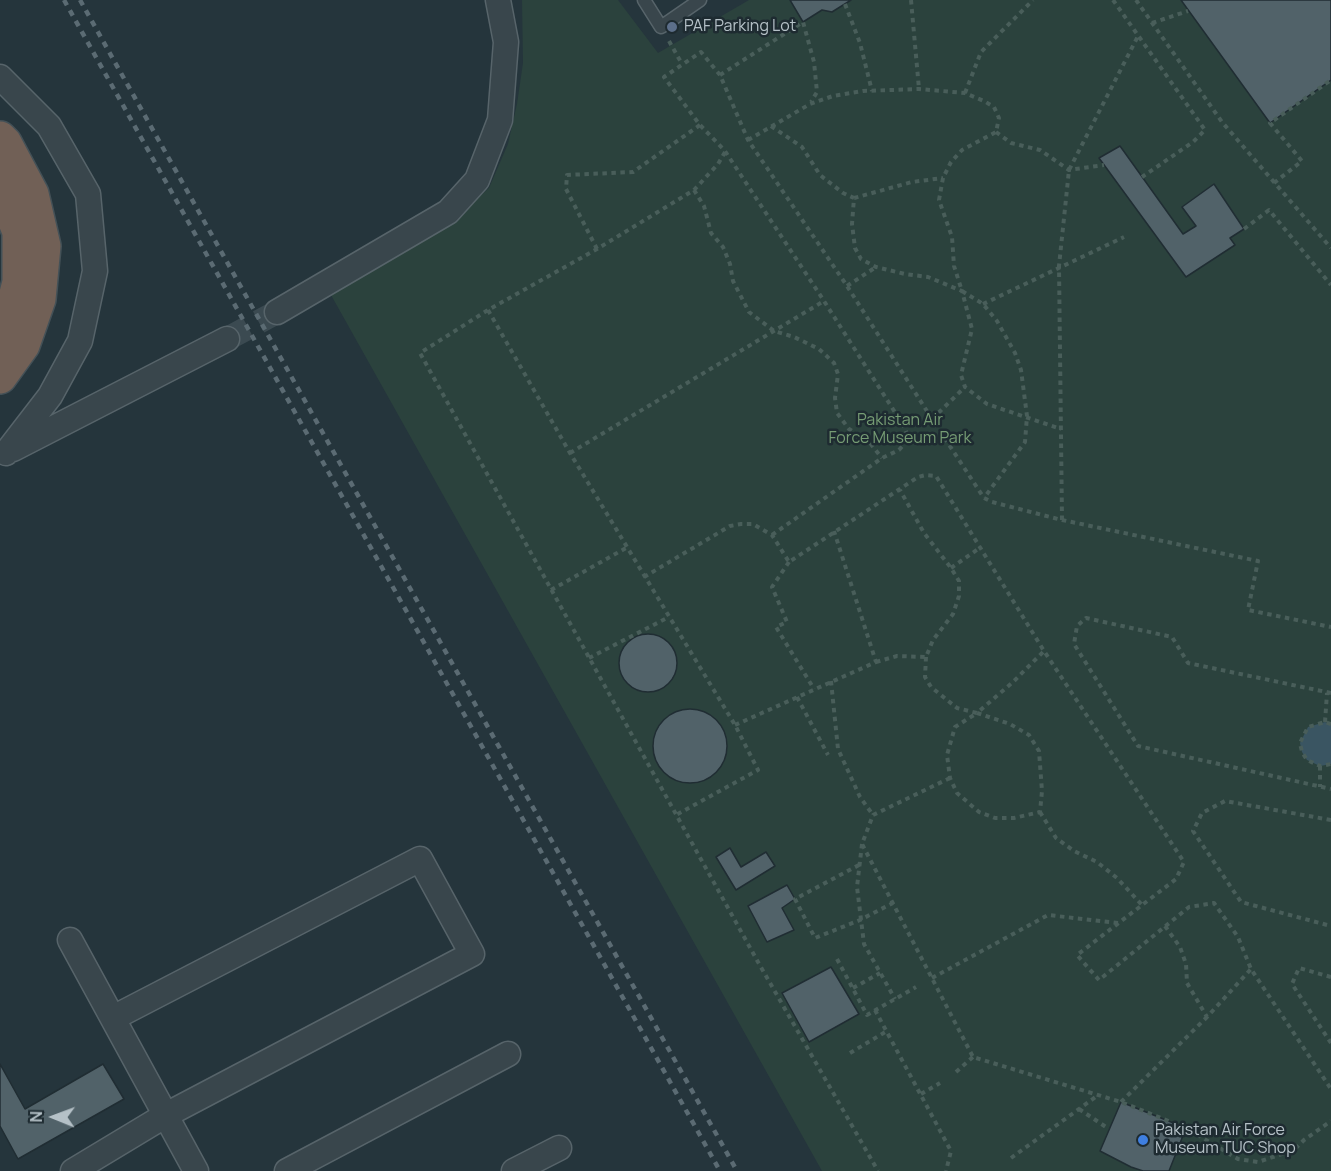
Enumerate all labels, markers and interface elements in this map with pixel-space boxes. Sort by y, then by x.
place label: PAF Parking Lot [684,17,796,37]
marker: PAF Parking Lot [665,20,679,34]
park label: Pakistan Air Force Museum Park [829,411,971,449]
north arrow [24,1087,84,1147]
text: N [25,1111,47,1123]
place label: Pakistan Air Force Museum TUC Shop [1155,1121,1296,1159]
marker: Pakistan Air Force Museum TUC Shop [1136,1133,1150,1147]

